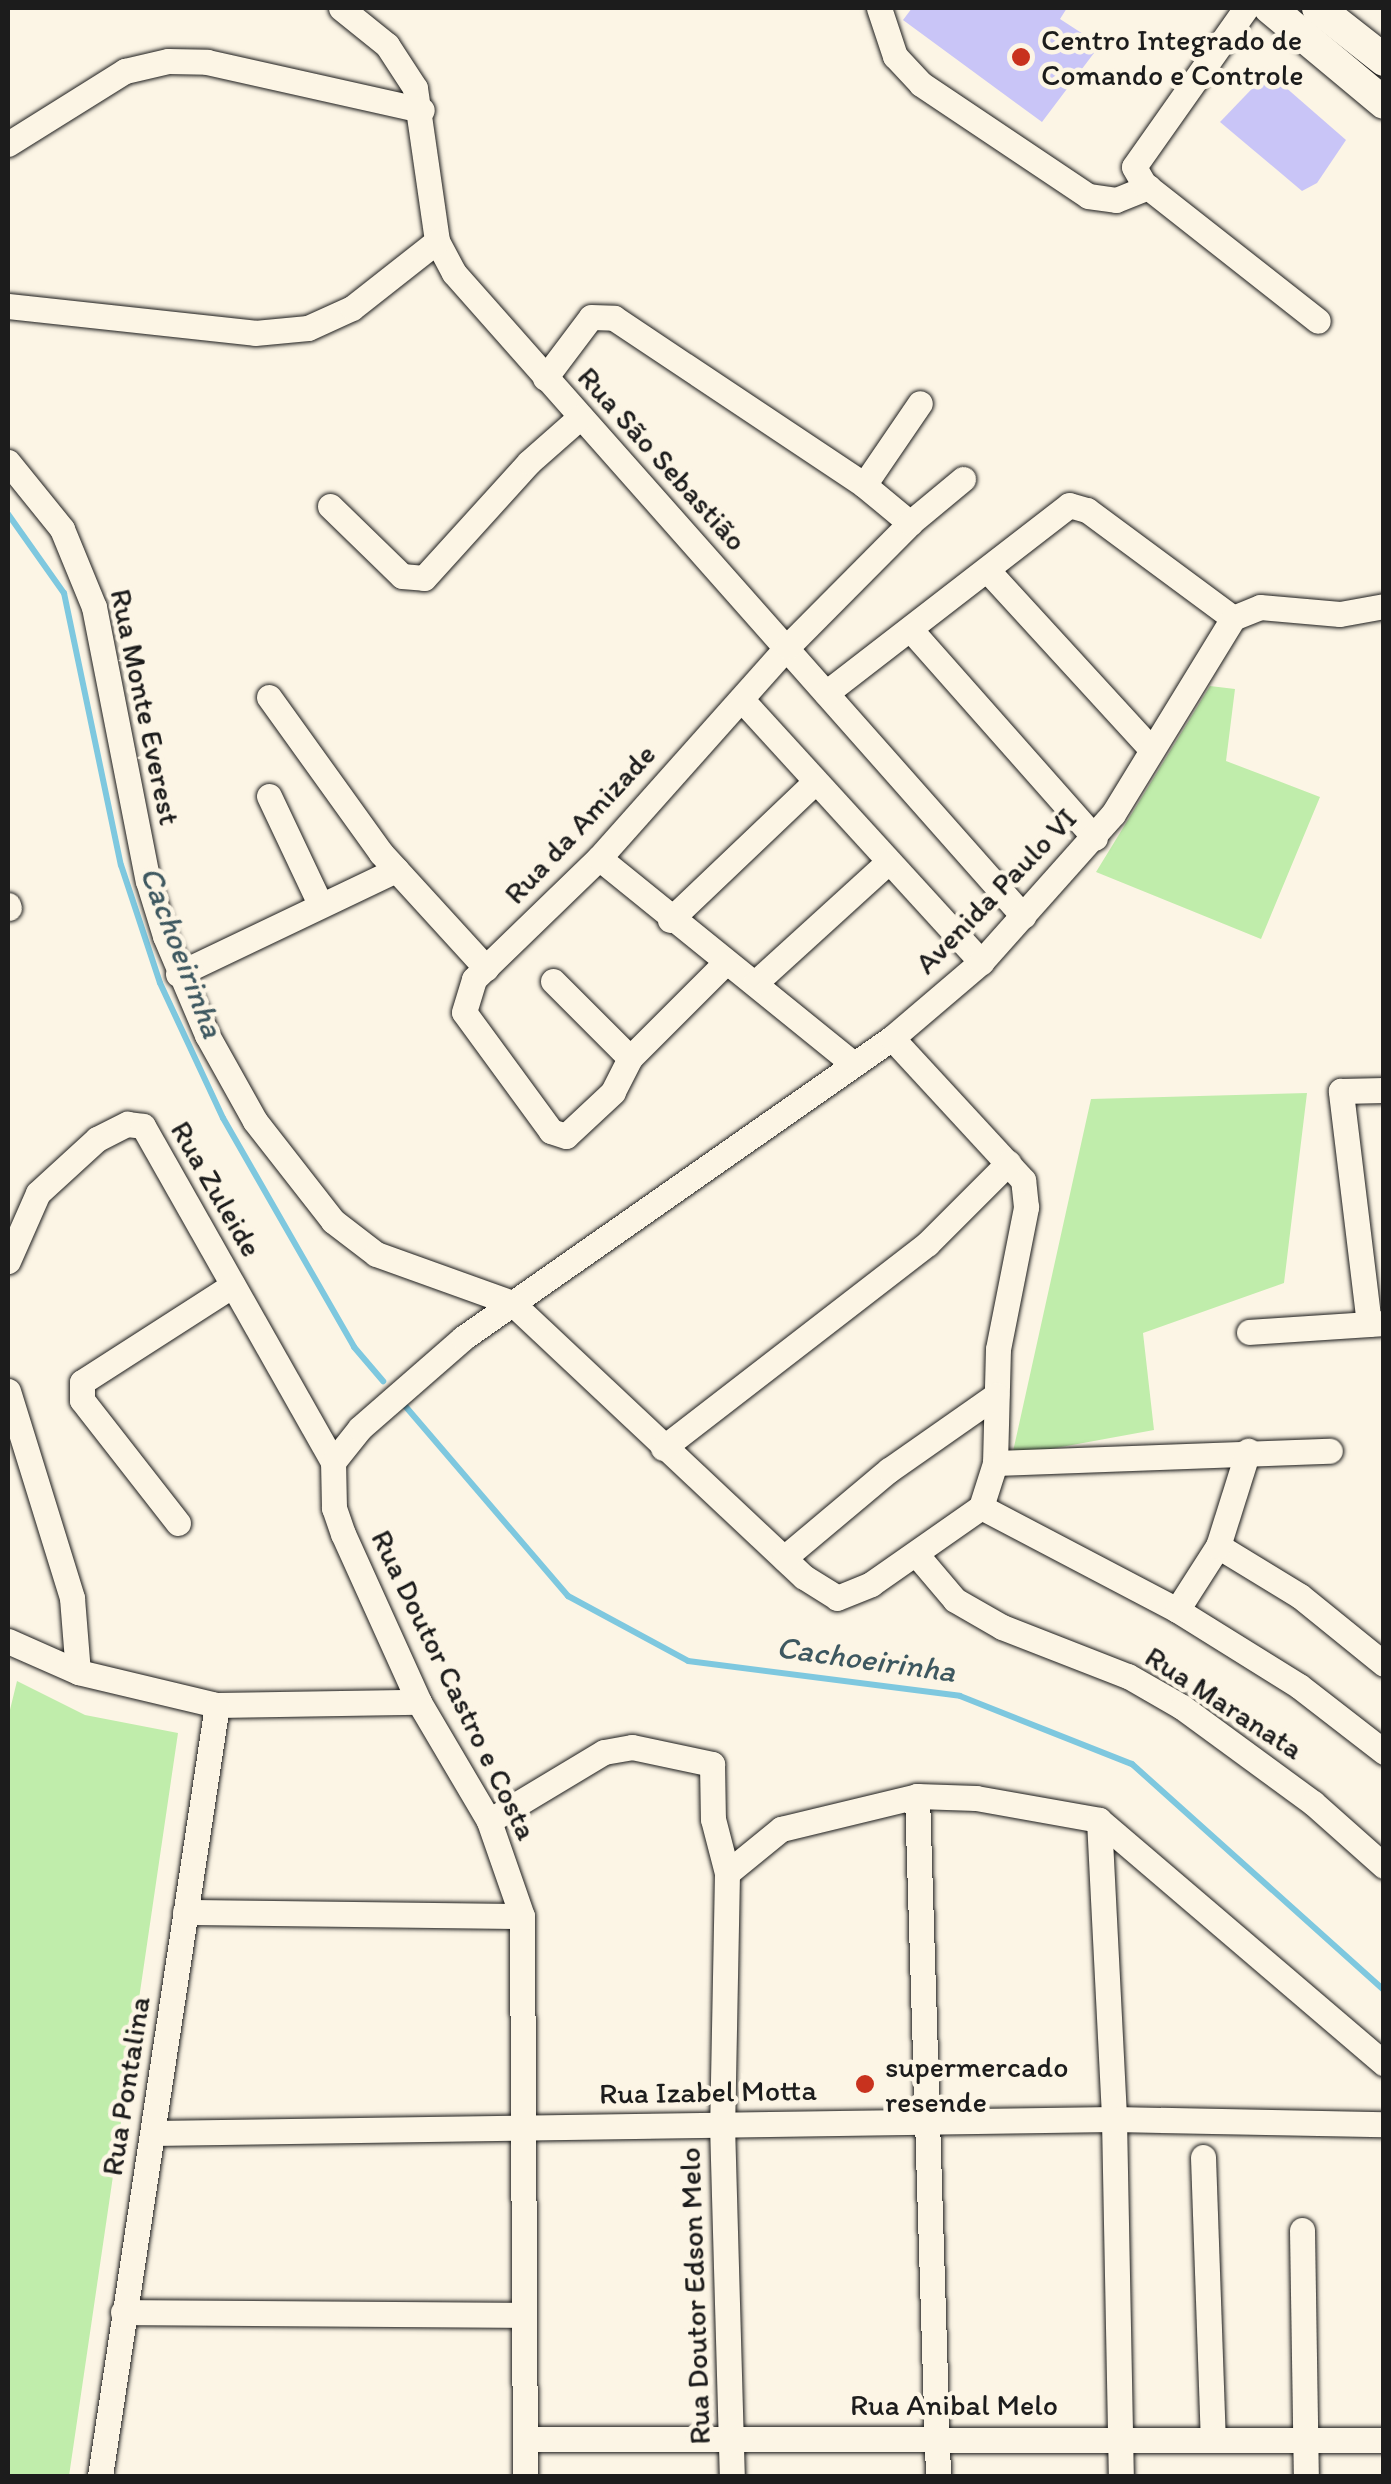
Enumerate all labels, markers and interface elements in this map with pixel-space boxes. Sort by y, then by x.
place label: Centro Integrado de Comando e Controle [1041,22,1304,92]
marker: Centro Integrado de Comando e Controle [1010,46,1032,68]
street label: Rua São Sebastião [570,359,754,559]
street label: Rua Monte Everest [103,586,187,828]
street label: Rua da Amizade [496,736,664,912]
street label: Avenida Paulo VI [908,801,1084,981]
water label: Cachoeirinha [132,861,232,1043]
street label: Rua Zuleide [163,1115,269,1263]
street label: Rua Doutor Castro e Costa [363,1524,545,1846]
water label: Cachoeirinha [774,1627,958,1691]
street label: Rua Maranata [1138,1639,1310,1767]
street label: Rua Pontalina [94,1995,158,2177]
place label: supermercado resende [885,2049,1068,2120]
street label: Rua Izabel Motta [599,2072,817,2112]
marker: supermercado resende [854,2073,876,2095]
street label: Rua Doutor Edson Melo [672,2146,718,2446]
street label: Rua Anibal Melo [850,2387,1058,2423]

